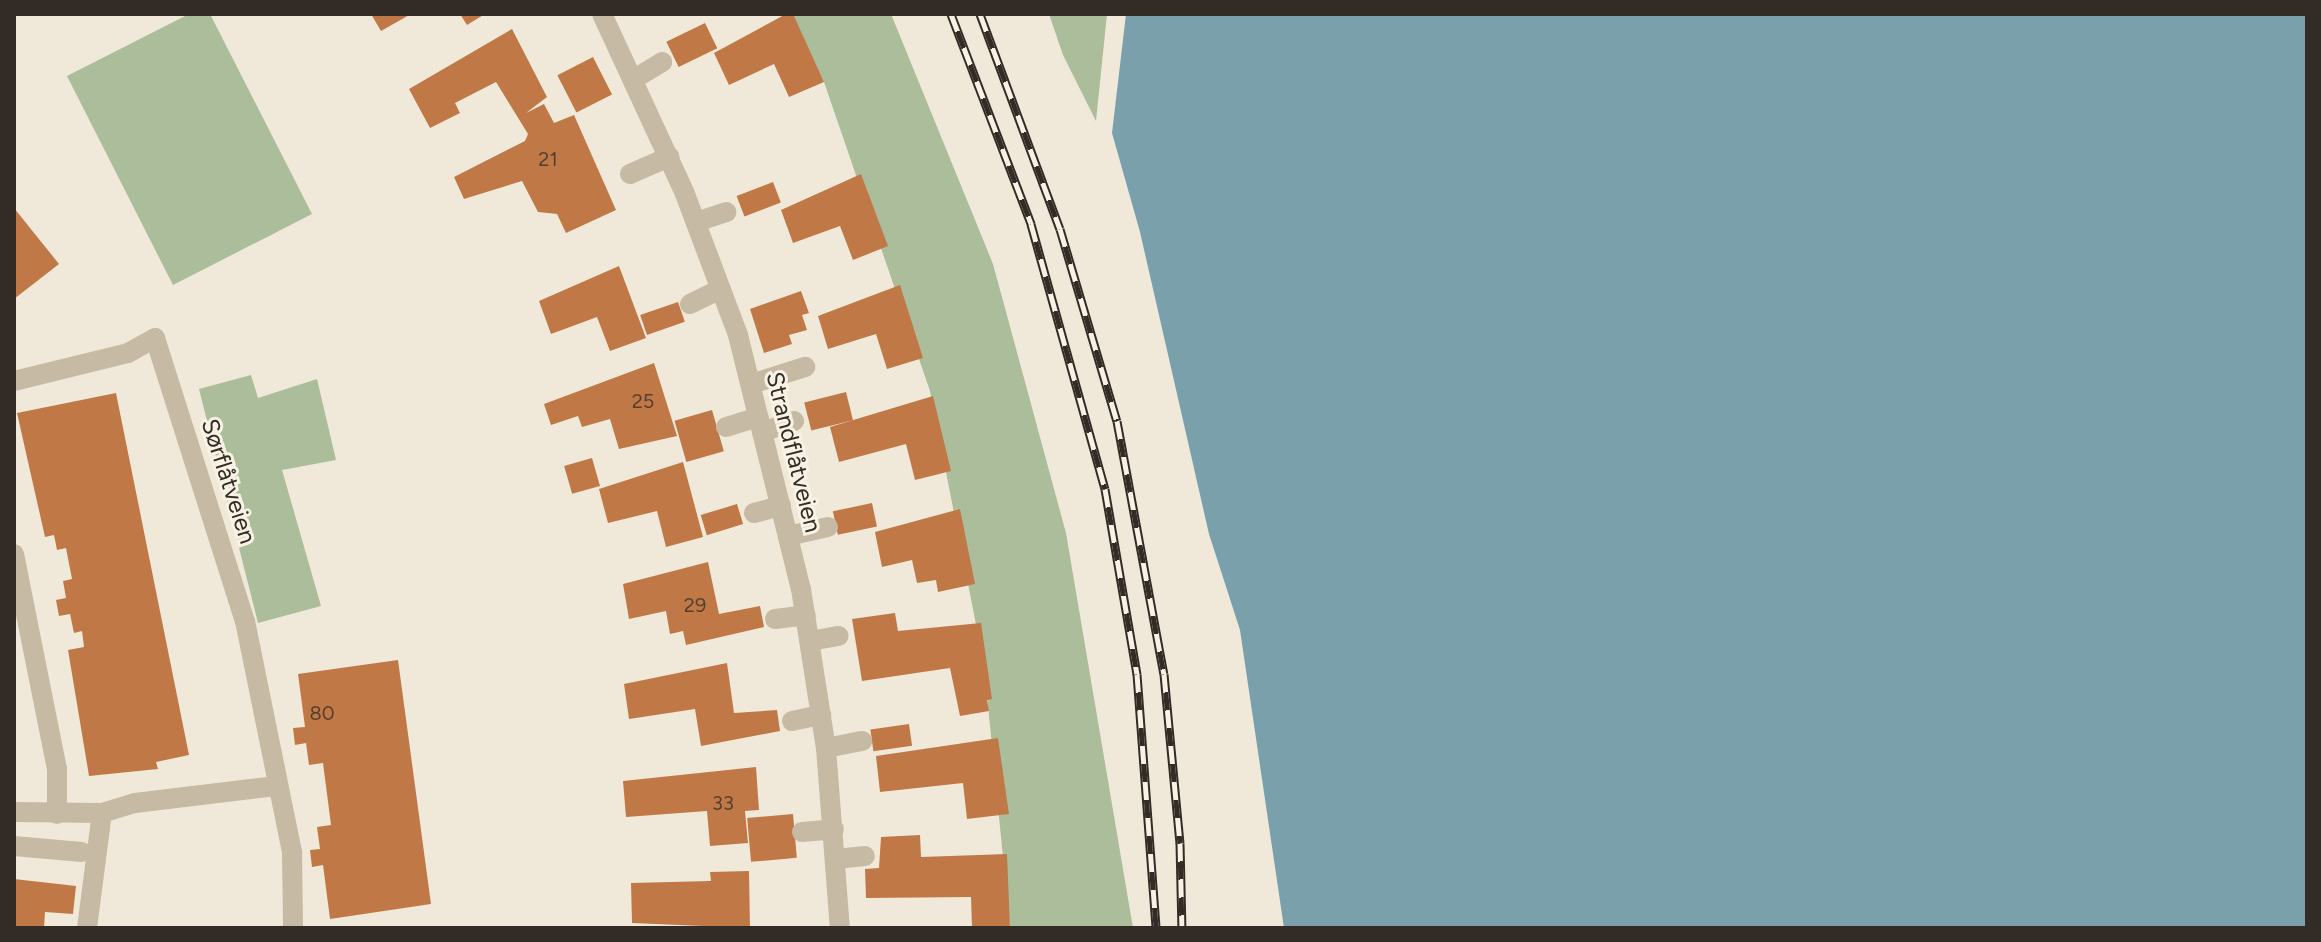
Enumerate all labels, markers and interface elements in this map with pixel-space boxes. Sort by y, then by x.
house number: 21 [538,147,558,171]
street label: Strandflåtveien [760,369,828,535]
house number: 25 [632,389,654,413]
street label: Sørflåtveien [195,415,263,547]
house number: 29 [684,593,706,617]
house number: 80 [309,701,335,725]
house number: 33 [712,791,734,815]

